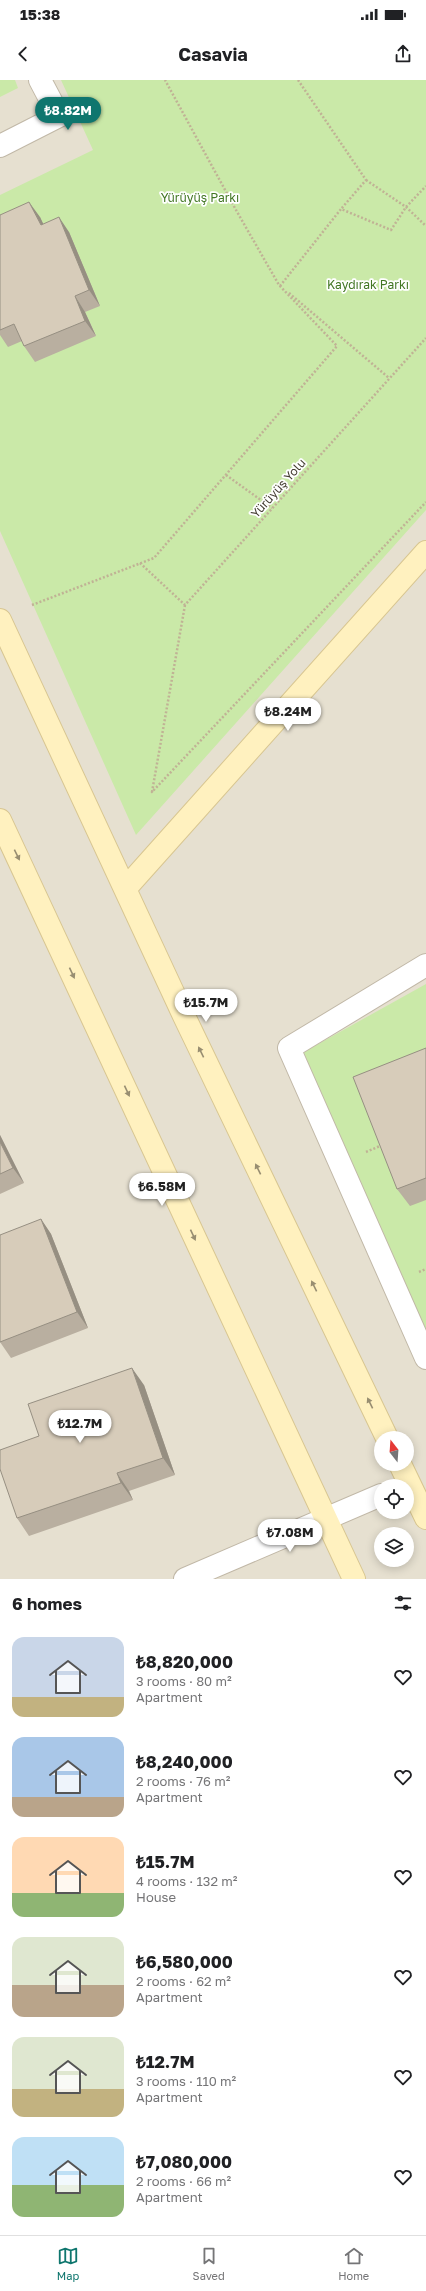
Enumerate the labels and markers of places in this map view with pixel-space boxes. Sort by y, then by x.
pin: ₺8.82M [35,97,101,131]
pin: ₺8.24M [255,698,321,732]
pin: ₺15.7M [173,989,239,1023]
pin: ₺6.58M [129,1173,195,1207]
pin: ₺12.7M [47,1410,113,1444]
pin: ₺7.08M [257,1519,323,1553]

